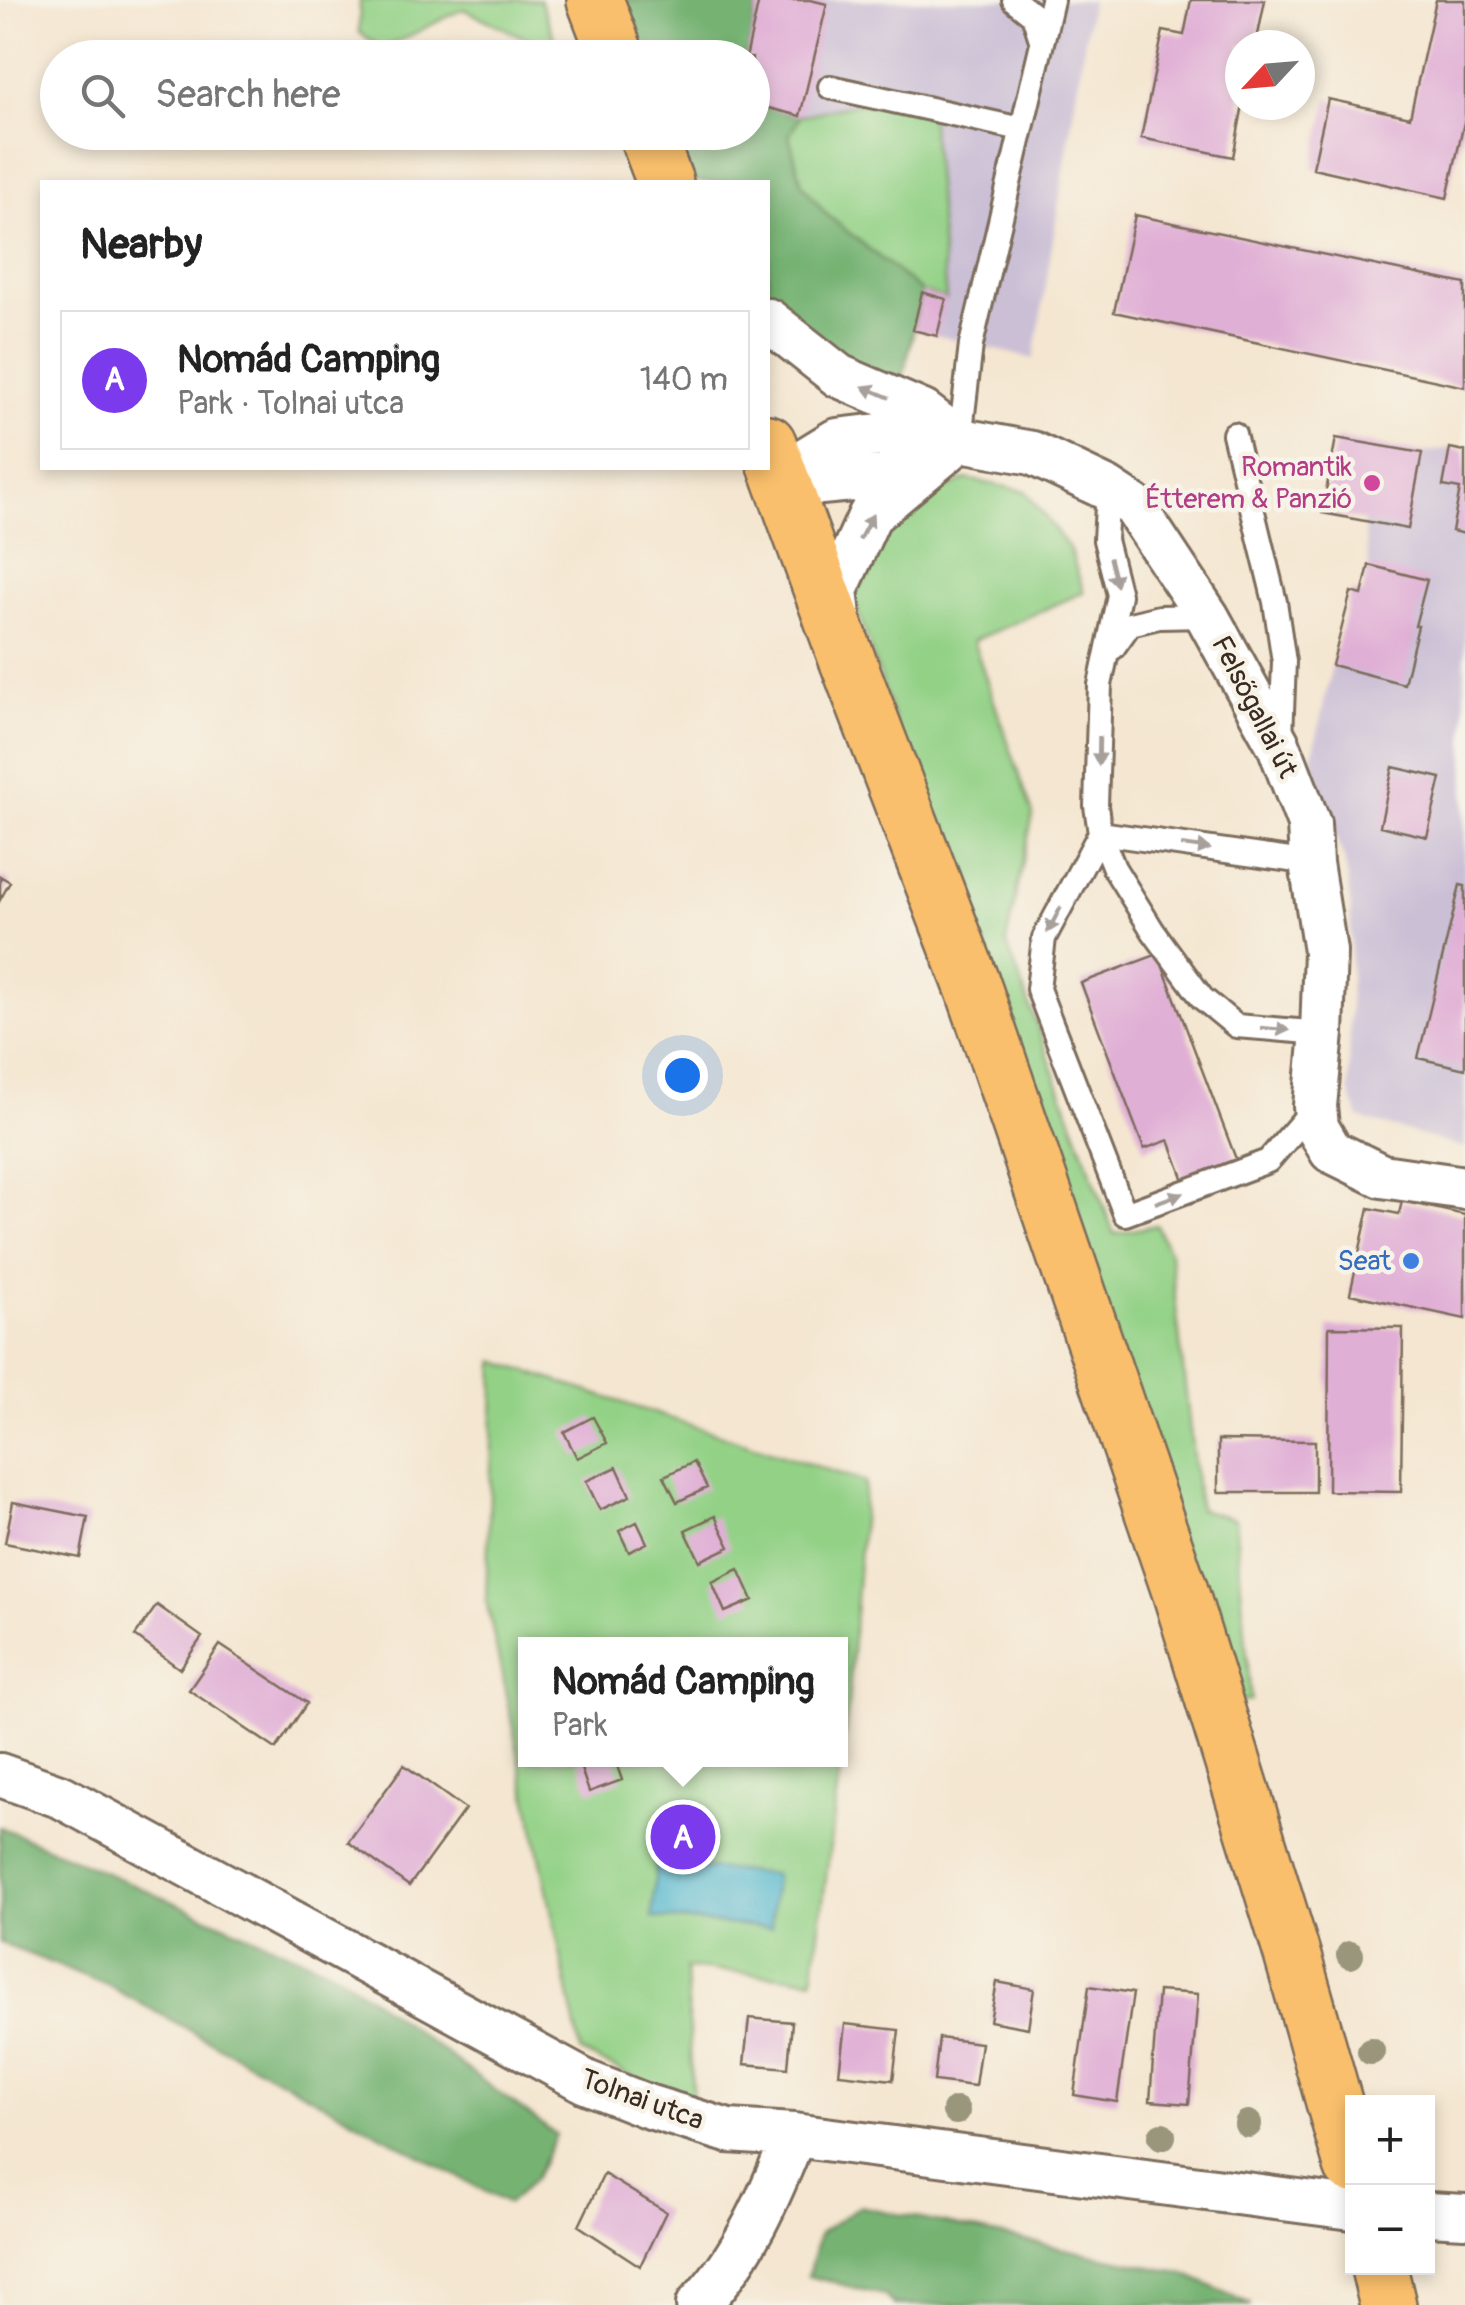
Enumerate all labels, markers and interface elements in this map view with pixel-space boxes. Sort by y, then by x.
north arrow [1225,30,1315,120]
search box [40,40,770,150]
icon: search [75,68,130,123]
text: Search here [155,71,341,119]
text: Nearby [80,219,202,271]
text: Nomád Camping [177,336,440,384]
text: A [104,360,125,400]
text: 140 m [640,360,728,400]
text: Park · Tolnai utca [177,384,404,424]
one-way arrow [861,384,891,400]
place label: Romantik Étterem & Panzió [1145,450,1352,517]
marker: Romantik Étterem & Panzió [1361,472,1383,494]
one-way arrow [857,512,874,541]
one-way arrow [1106,557,1122,588]
street label: Felsőgallai út [1203,630,1305,784]
one-way arrow [1090,736,1106,768]
one-way arrow [1181,839,1212,855]
one-way arrow [1046,905,1063,934]
one-way arrow [1260,1022,1291,1038]
your location [657,1050,708,1101]
one-way arrow [1154,1190,1184,1205]
place label: Seat [1337,1244,1392,1279]
marker: Seat [1400,1250,1422,1272]
popup [518,1637,848,1767]
text: Nomád Camping [551,1658,815,1706]
text: Park [551,1706,607,1746]
pin: A [650,1800,716,1874]
street label: Tolnai utca [576,2062,708,2138]
map controls [1345,2095,1435,2275]
button: + [1345,2095,1435,2185]
button: − [1345,2185,1435,2275]

